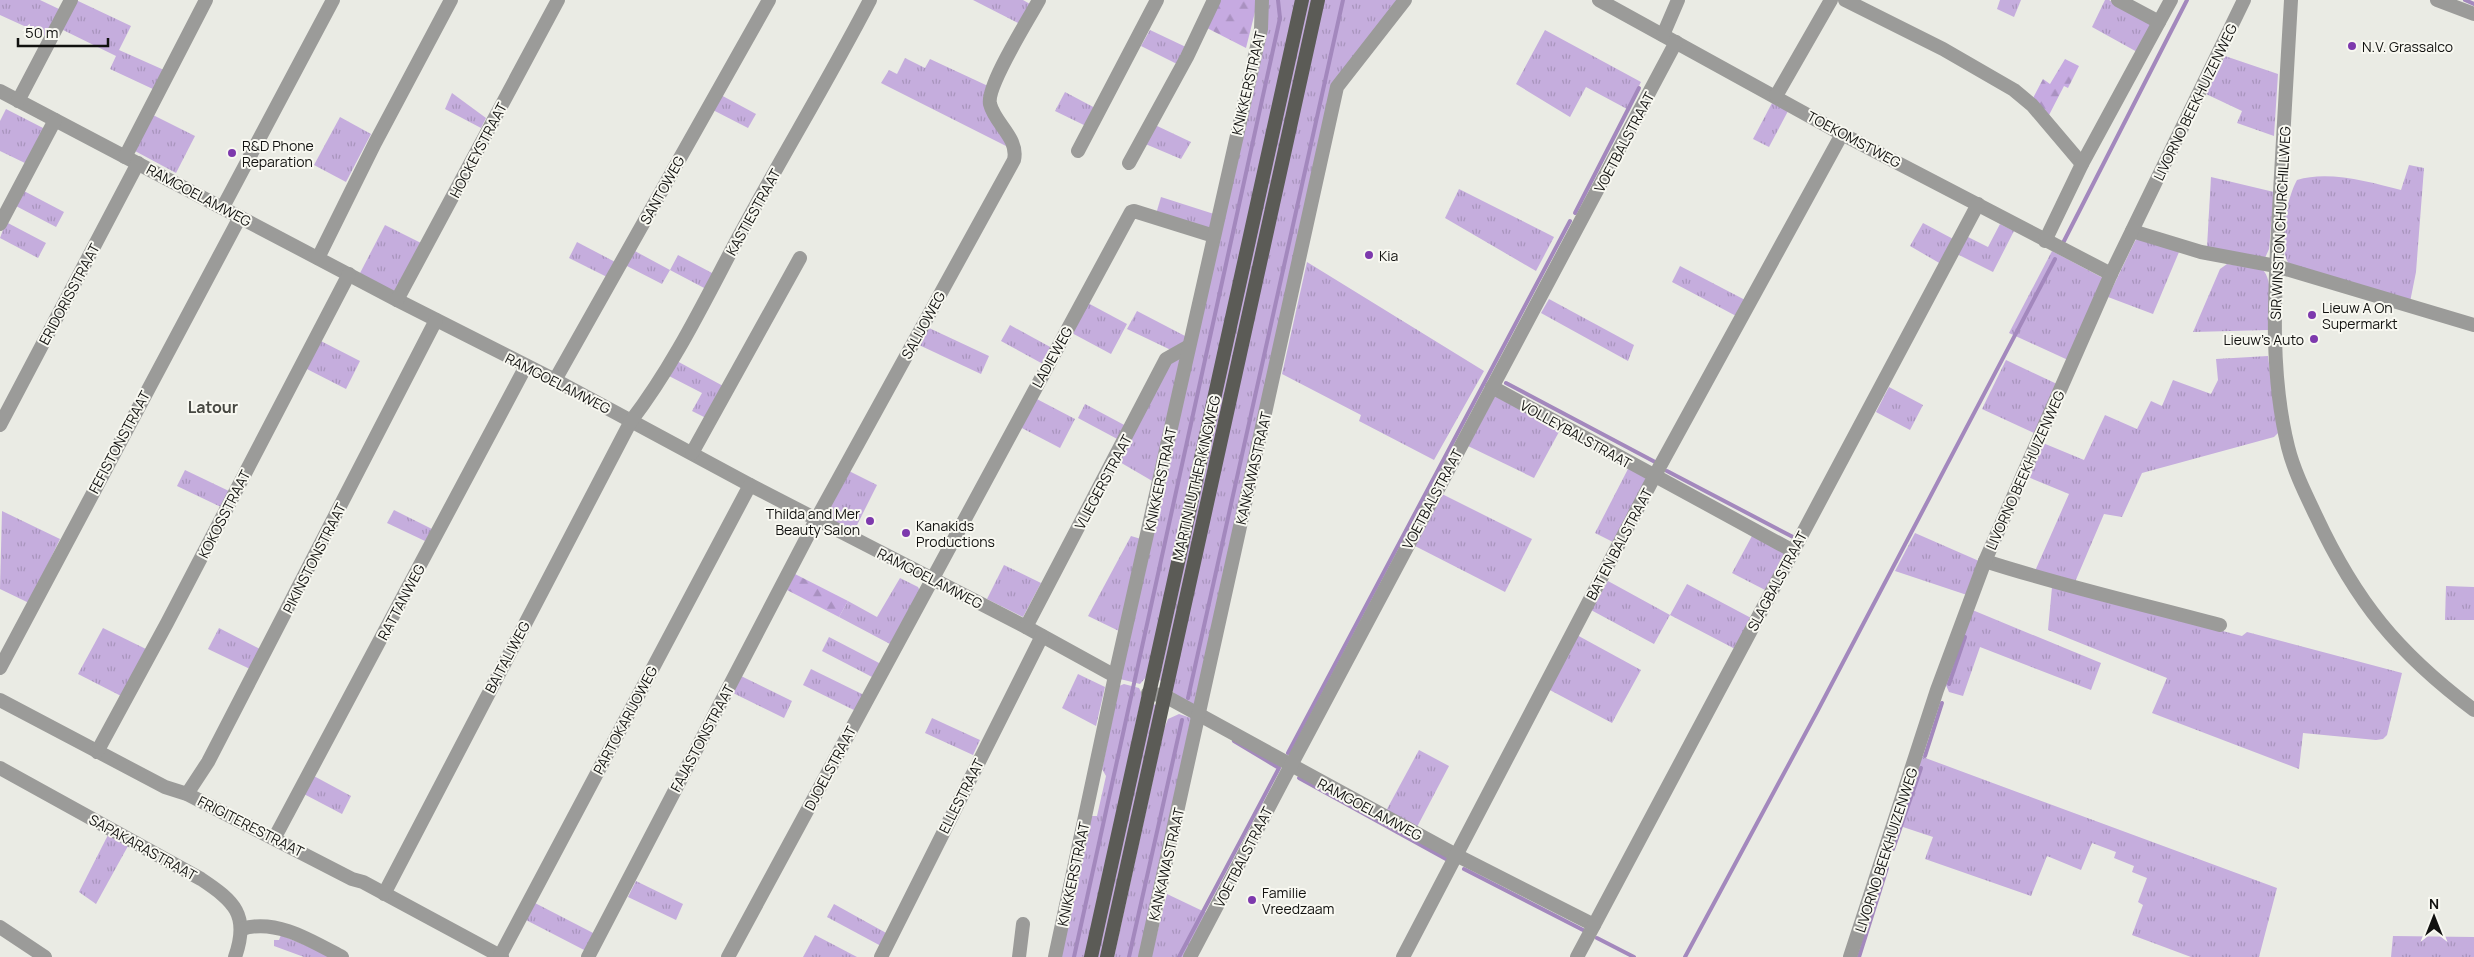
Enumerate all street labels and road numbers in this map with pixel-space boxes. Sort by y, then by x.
street label: LIVORNO BEEKHUIZENWEG [2149,20,2241,184]
street label: KNIKKERSTRAAT [1227,29,1269,137]
street label: VOETBALSTRAAT [1590,88,1659,195]
street label: HOCKEYSTRAAT [445,99,511,201]
street label: TOEKOMSTWEG [1804,106,1904,172]
street label: SIR WINSTON CHURCHILLWEG [2265,126,2295,320]
street label: SANTOWEG [635,152,689,228]
street label: RAMGOELAMWEG [143,159,255,231]
street label: KASTIESTRAAT [721,165,785,259]
street label: ERIDORISSTRAAT [34,239,104,348]
street label: SALIJOWEG [897,288,949,362]
street label: LADIEWEG [1027,323,1077,391]
street label: RAMGOELAMWEG [502,348,614,418]
street label: FEFISTONSTRAAT [84,387,154,497]
street label: LIVORNO BEEKHUIZENWEG [1981,387,2069,553]
street label: MARTIN LUTHER KINGWEG [1168,393,1224,563]
street label: VOLLEYBALSTRAAT [1517,396,1636,473]
street label: KANKAWASTRAAT [1231,409,1275,526]
street label: KNIKKERSTRAAT [1140,424,1180,533]
street label: VLIEGERSTRAAT [1070,431,1136,533]
street label: VOETBALSTRAAT [1398,445,1467,552]
street label: KOKOSSTRAAT [194,466,255,561]
street label: BAT EN BALSTRAAT [1582,484,1657,603]
street label: PIKINSTONSTRAAT [278,499,350,616]
street label: SLAGBALSTRAAT [1743,527,1812,634]
street label: RAMGOELAMWEG [874,543,986,613]
street label: RATTANWEG [373,561,429,643]
street label: BAITALIWEG [480,618,534,696]
street label: PARTOKARIJOWEG [588,662,662,777]
street label: FAJASTONSTRAAT [666,681,739,795]
street label: DJOELSTRAAT [800,722,860,813]
street label: ELLESTRAAT [934,755,988,837]
street label: LIVORNO BEEKHUIZENWEG [1850,765,1922,935]
street label: RAMGOELAMWEG [1314,773,1426,845]
street label: FRIGITERESTRAAT [195,791,308,861]
street label: VOETBALSTRAAT [1209,803,1277,911]
street label: KANKAWASTRAAT [1144,805,1188,922]
street label: SAPAKARASTRAAT [86,810,201,885]
street label: KNIKKERSTRAAT [1053,819,1093,928]

